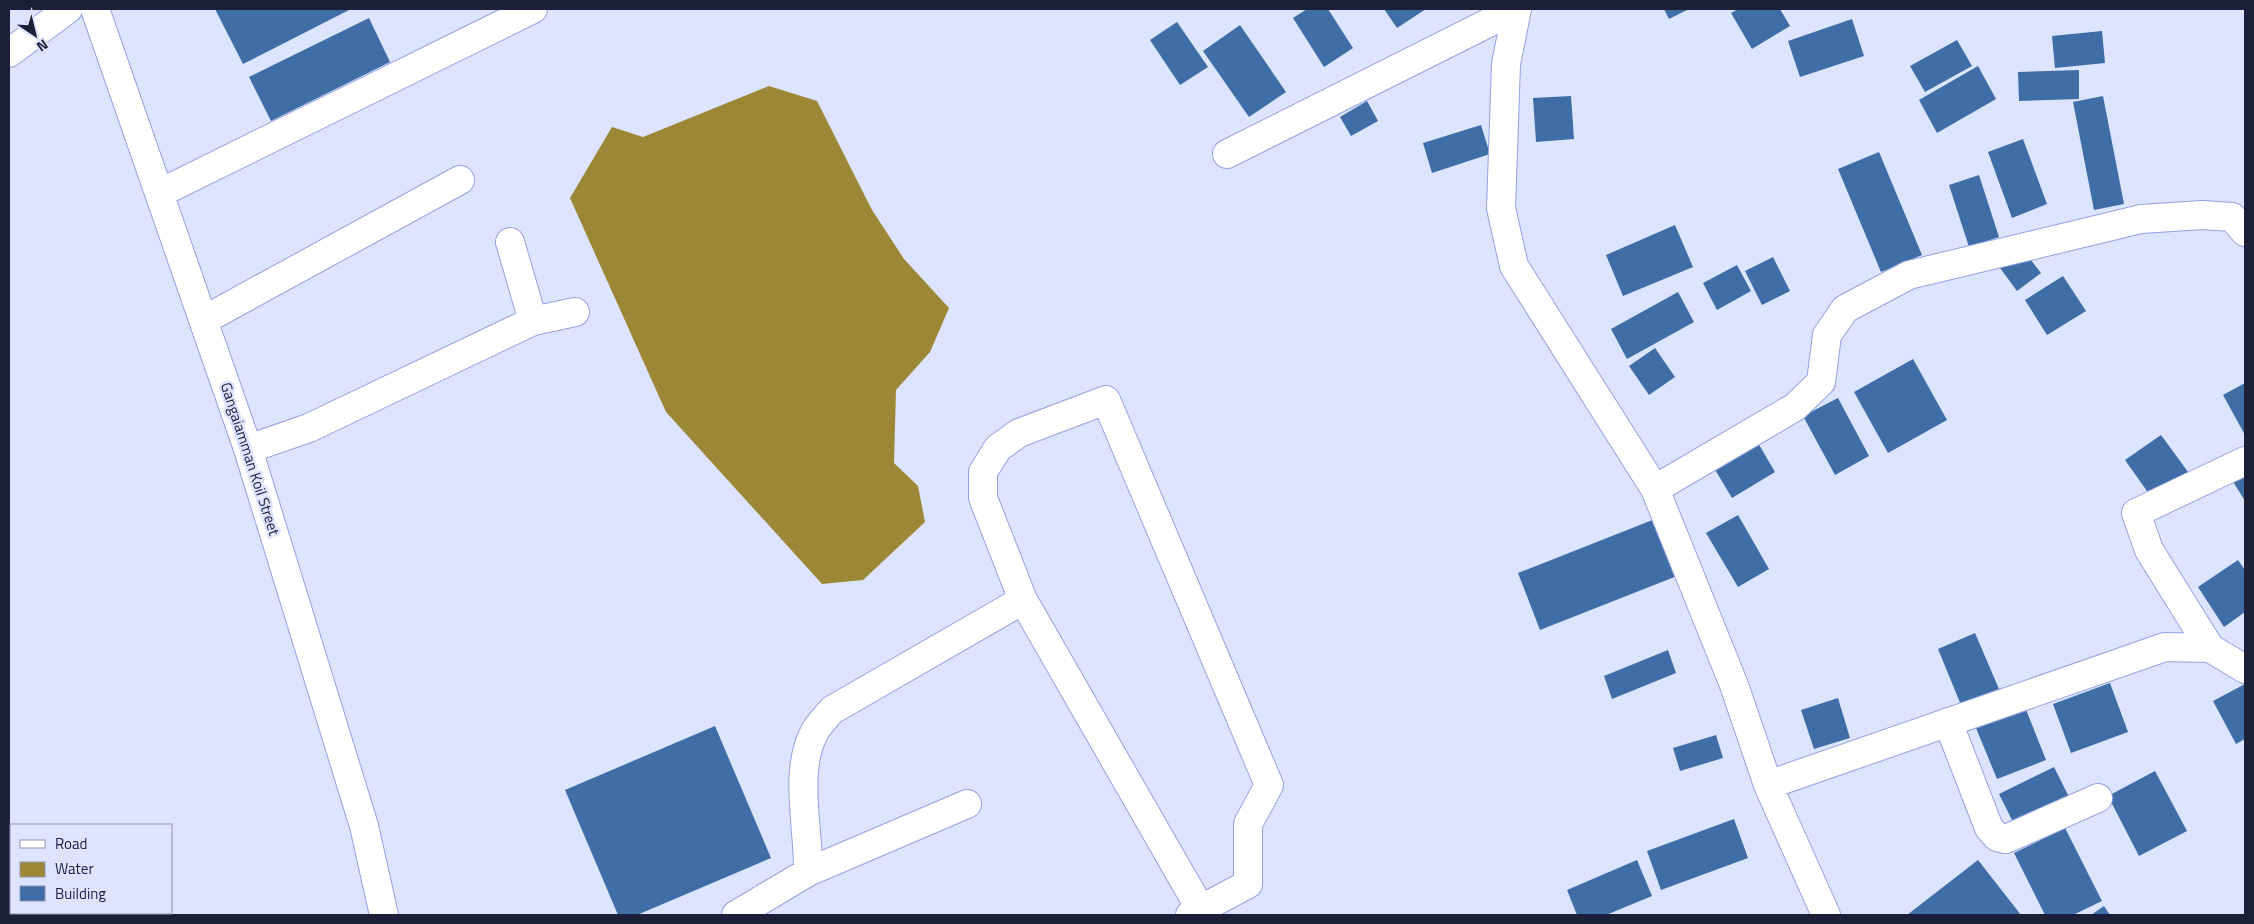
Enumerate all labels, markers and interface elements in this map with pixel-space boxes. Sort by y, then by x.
north arrow [10,10,60,60]
text: N [33,35,53,57]
street label: Gangaiamman Koil Street [215,379,286,539]
legend [10,824,172,914]
text: Road [55,832,87,855]
text: Water [55,857,94,880]
text: Building [55,882,106,905]

